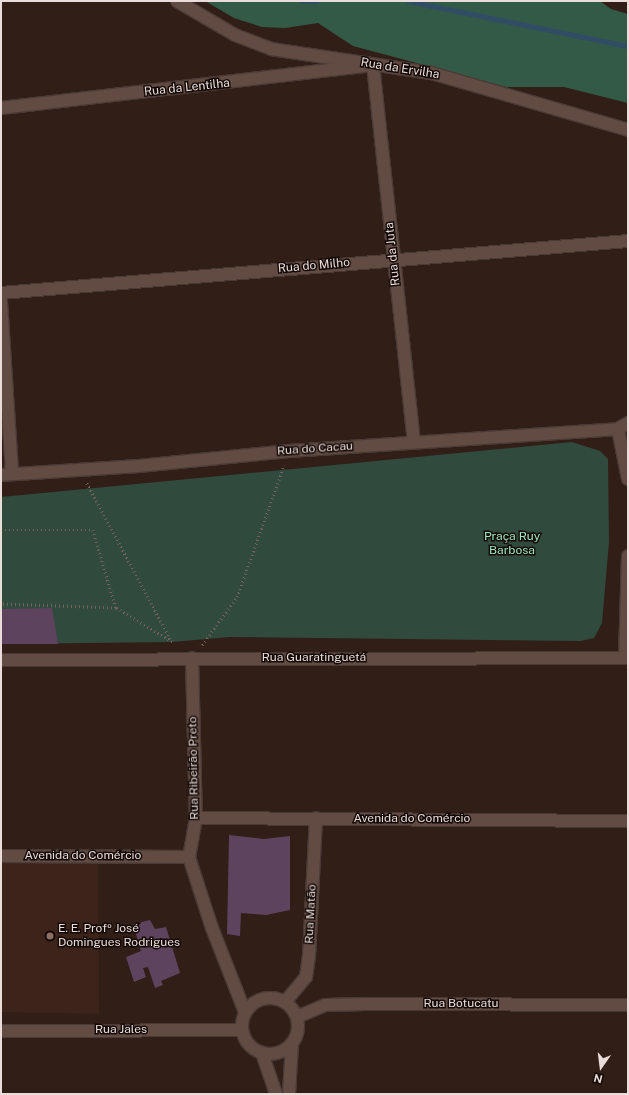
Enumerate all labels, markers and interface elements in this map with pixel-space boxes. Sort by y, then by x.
street label: Rua da Ervilha [360,56,440,82]
street label: Rua da Lentilha [143,76,231,100]
street label: Rua da Juta [382,221,404,287]
street label: Rua do Milho [277,256,351,276]
street label: Rua do Cacau [276,439,354,459]
park label: Praça Ruy Barbosa [484,530,540,558]
street label: Rua Guaratinguetá [262,651,366,665]
street label: Rua Ribeirão Preto [186,716,202,820]
street label: Avenida do Comércio [354,812,470,826]
street label: Avenida do Comércio [25,849,141,863]
street label: Rua Matão [302,884,320,944]
place label: E. E. Profº José Domingues Rodrigues [58,922,180,950]
marker: E. E. Profº José Domingues Rodrigues [45,931,55,941]
street label: Rua Botucatu [423,997,499,1011]
street label: Rua Jales [95,1023,147,1037]
north arrow [581,1047,621,1087]
text: N [592,1072,604,1086]

